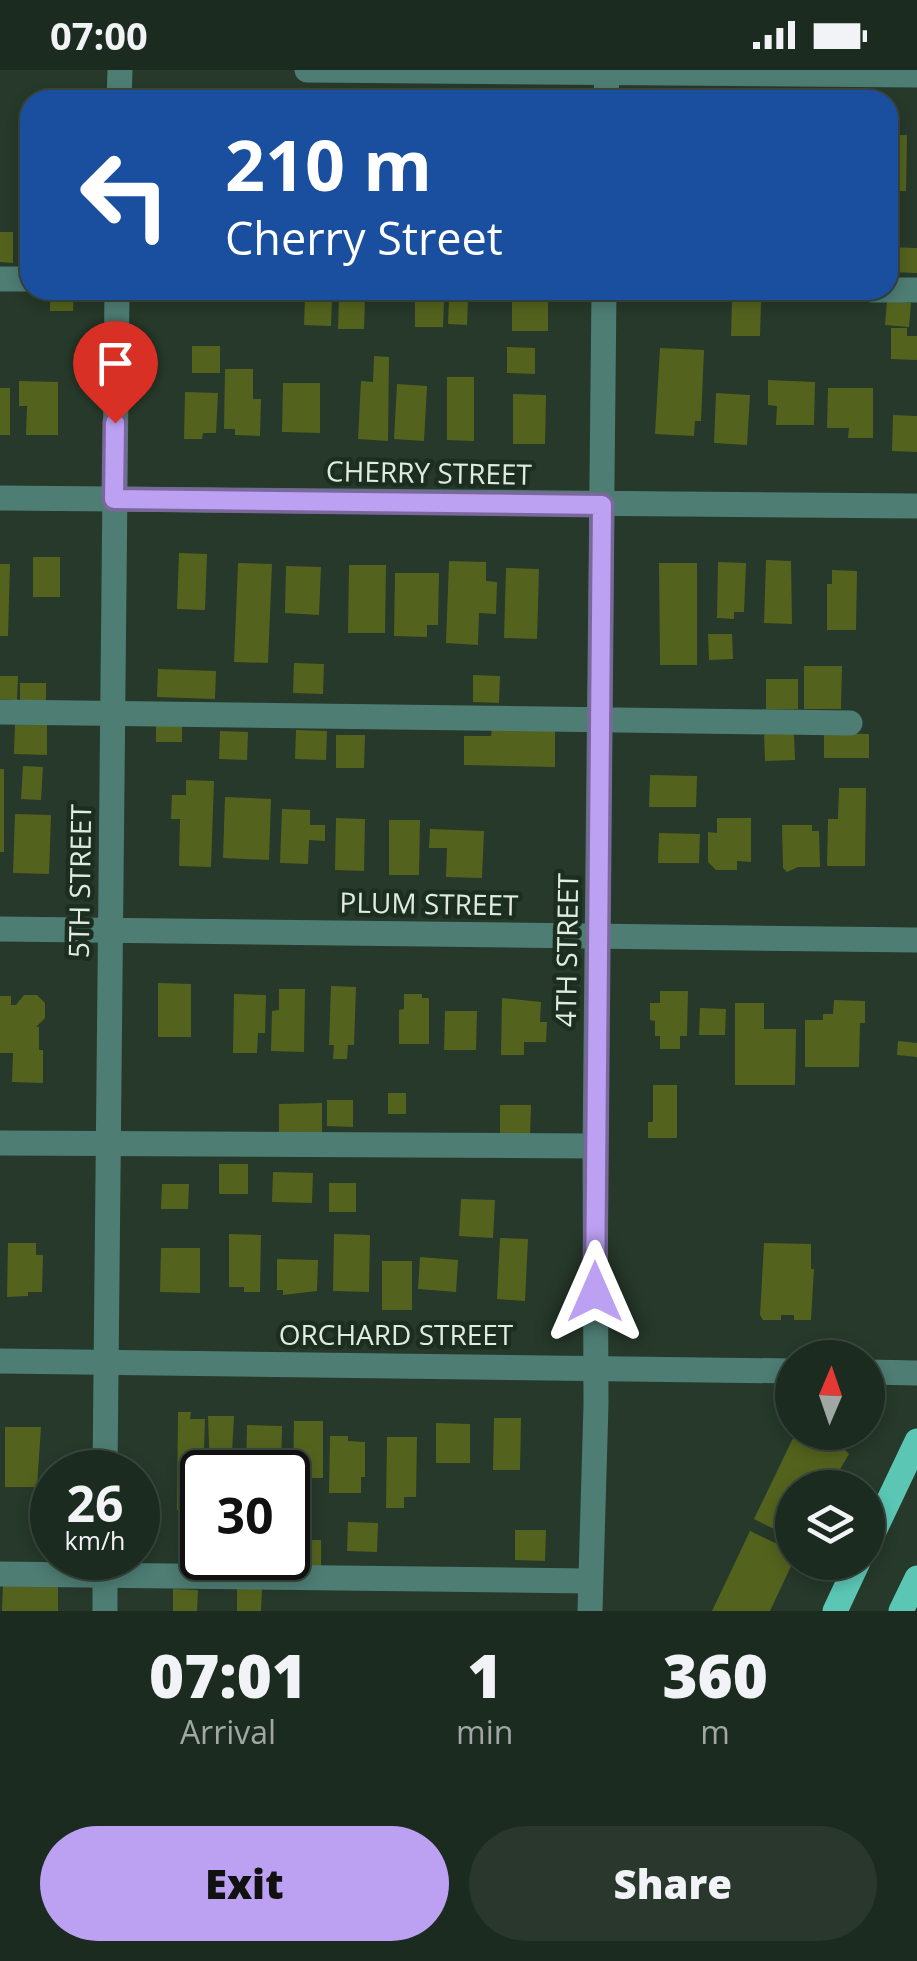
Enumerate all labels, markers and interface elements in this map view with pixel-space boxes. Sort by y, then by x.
text: 07:00 [50,9,148,61]
text: 210 m [225,116,432,212]
icon: left [60,130,190,260]
text: Cherry Street [225,207,503,268]
pin [73,321,158,424]
icon: arrive [88,336,143,391]
street label: CHERRY STREET [326,451,533,493]
street label: 5TH STREET [59,803,99,958]
street label: 4TH STREET [546,872,586,1027]
street label: PLUM STREET [339,882,519,924]
position arrow [543,1240,647,1344]
street label: ORCHARD STREET [279,1315,514,1353]
north arrow [775,1340,885,1450]
map controls [775,1340,885,1580]
speed limit sign: 30 [180,1450,310,1580]
text: 26 [66,1469,124,1537]
button: layers [775,1470,885,1580]
text: km/h [65,1523,125,1557]
text: 07:01 [149,1634,307,1716]
text: 1 [467,1634,502,1716]
text: 360 [662,1634,768,1716]
text: Arrival [180,1710,276,1753]
text: min [456,1710,513,1753]
text: m [700,1710,730,1753]
button: Exit [40,1826,449,1941]
button: Share [469,1826,877,1941]

